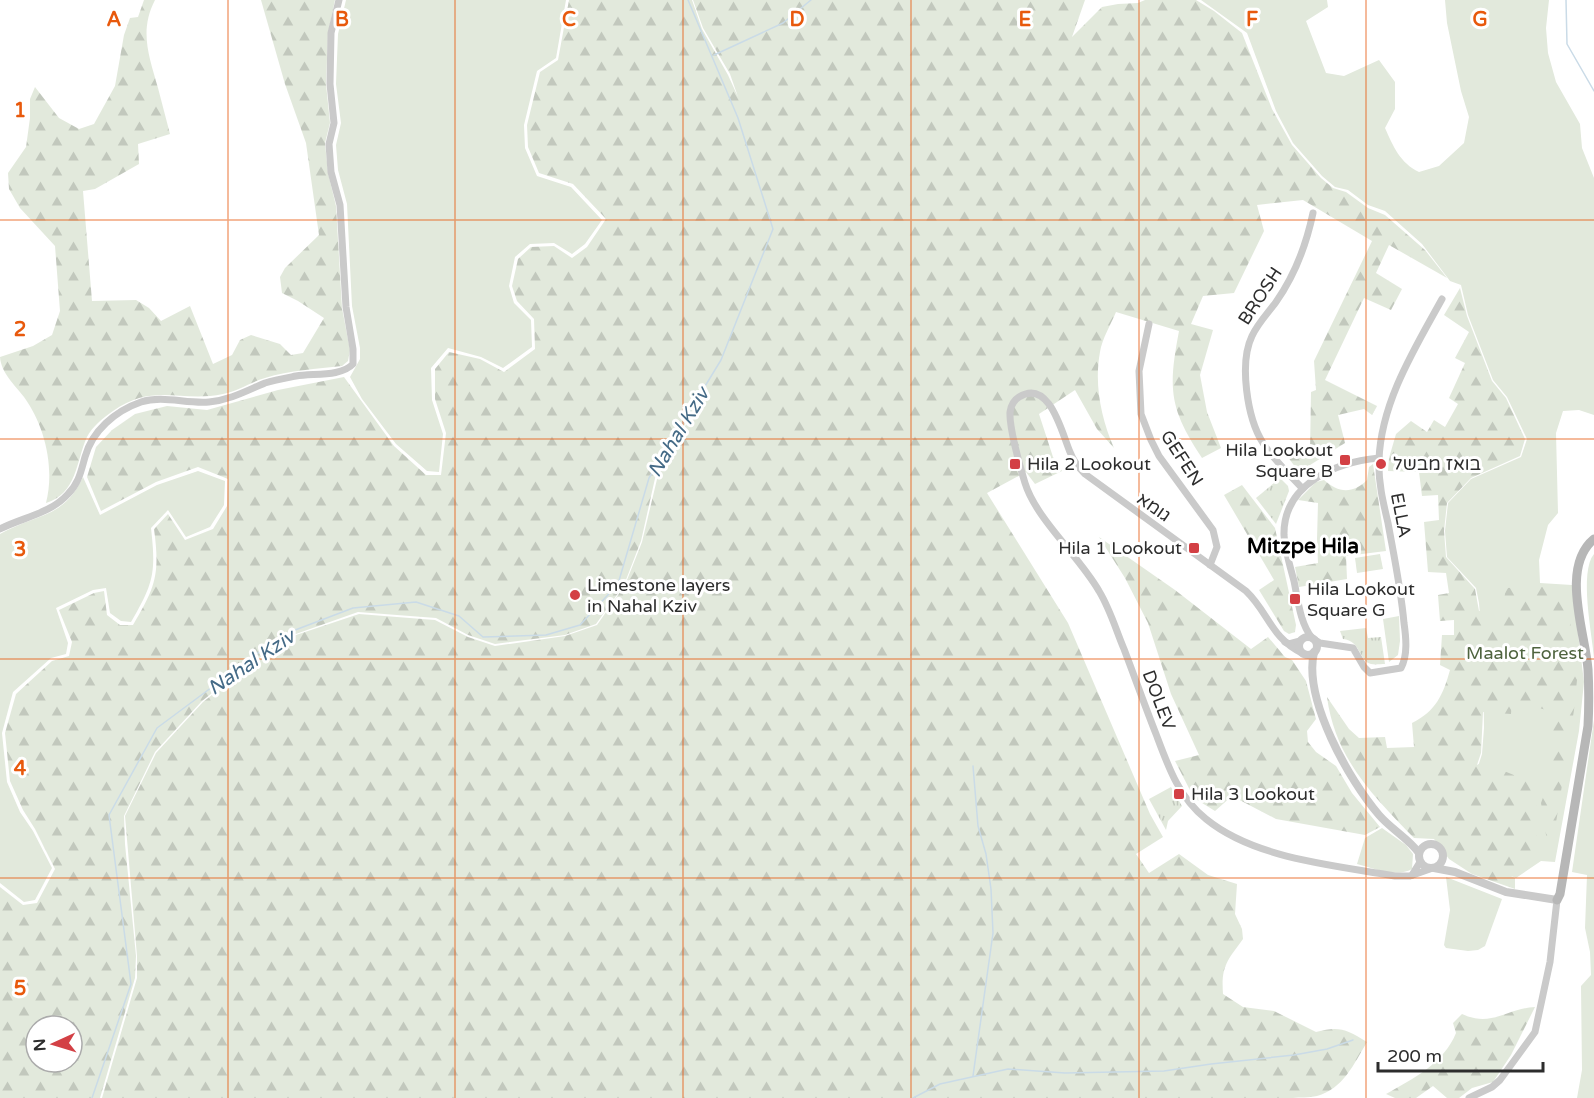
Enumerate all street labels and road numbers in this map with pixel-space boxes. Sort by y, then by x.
street label: BROSH [1233,263,1287,329]
street label: GEFEN [1156,426,1208,490]
street label: גומא [1133,488,1175,526]
street label: ELLA [1386,491,1416,539]
street label: DOLEV [1138,667,1181,734]

